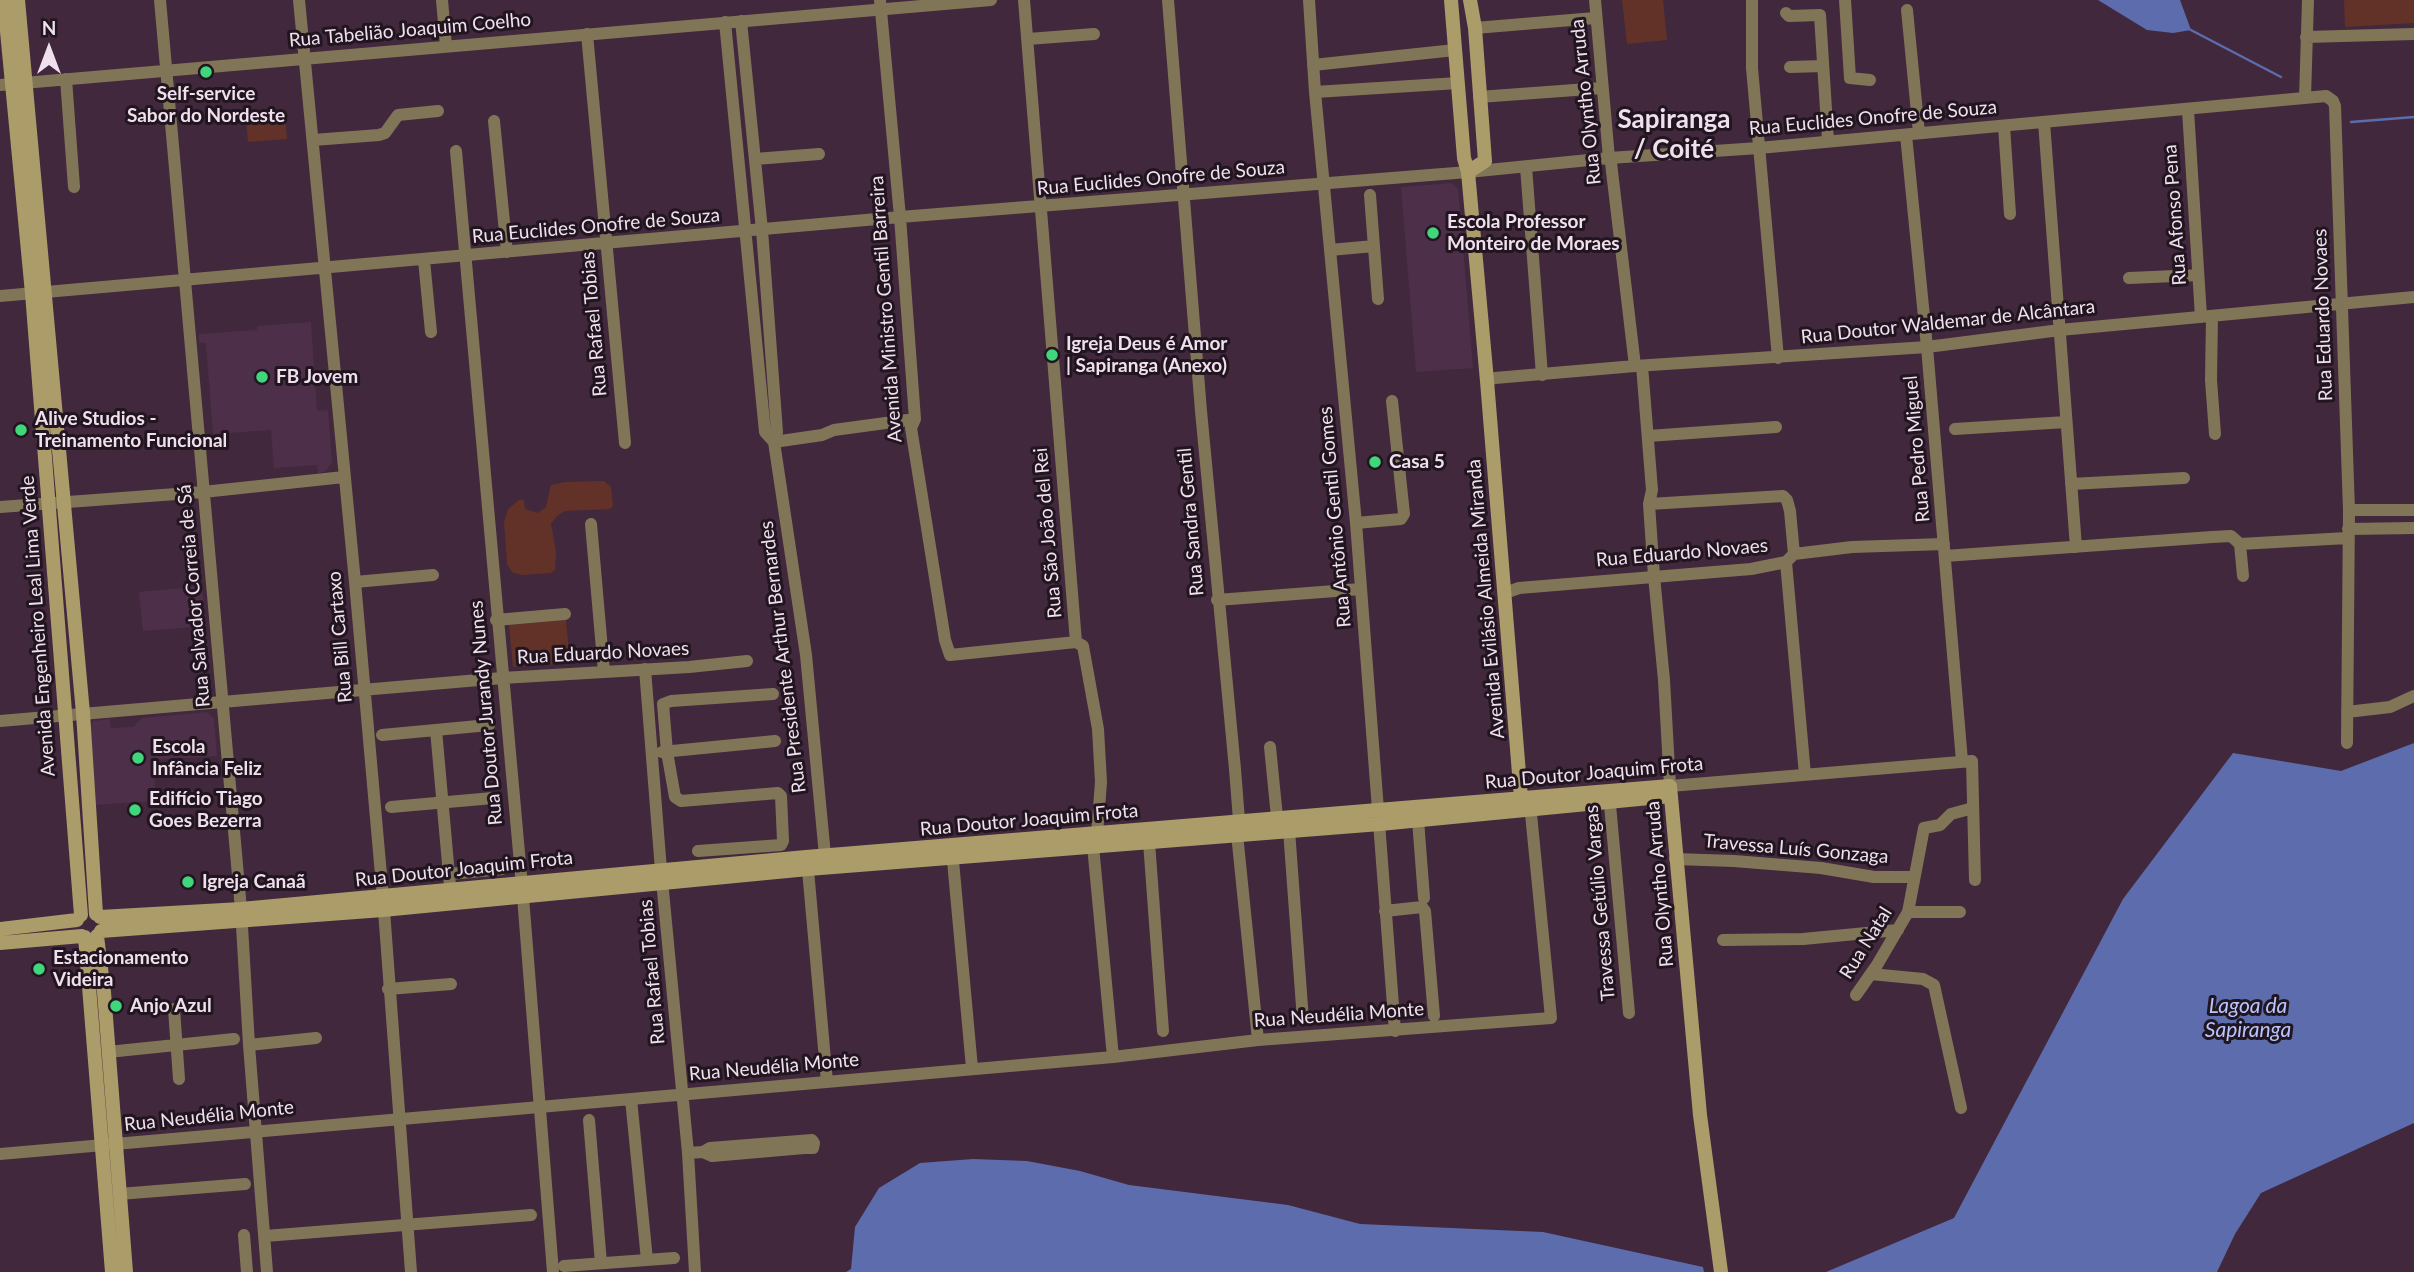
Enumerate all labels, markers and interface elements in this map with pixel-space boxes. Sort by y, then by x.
street label: Rua Tabelião Joaquim Coelho [288,8,532,52]
north arrow [14,14,84,84]
text: N [42,16,56,39]
street label: Rua Olyntho Arruda [1566,18,1606,186]
marker: Self-service Sabor do Nordeste [198,64,214,80]
place label: Self-service Sabor do Nordeste [127,83,285,127]
street label: Rua Euclides Onofre de Souza [1748,96,1998,140]
district label: Sapiranga / Coité [1618,104,1730,166]
street label: Rua Afonso Pena [2159,144,2191,286]
street label: Rua Euclides Onofre de Souza [1036,156,1286,200]
street label: Avenida Ministro Gentil Barreira [865,175,907,443]
street label: Rua Euclides Onofre de Souza [471,204,721,248]
place label: Escola Professor Monteiro de Moraes [1447,211,1620,255]
marker: Escola Professor Monteiro de Moraes [1425,225,1441,241]
street label: Rua Eduardo Novaes [2309,228,2337,402]
street label: Rua Rafael Tobias [576,251,612,397]
street label: Rua Doutor Waldemar de Alcântara [1800,295,2096,349]
place label: Igreja Deus é Amor | Sapiranga (Anexo) [1066,333,1227,377]
marker: Igreja Deus é Amor | Sapiranga (Anexo) [1044,347,1060,363]
place label: FB Jovem [276,366,358,388]
marker: FB Jovem [254,369,270,385]
street label: Rua Pedro Miguel [1899,375,1935,523]
street label: Rua Antônio Gentil Gomes [1314,406,1356,628]
place label: Alive Studios - Treinamento Funcional [35,408,227,452]
marker: Alive Studios - Treinamento Funcional [13,422,29,438]
street label: Rua São João del Rei [1029,447,1067,619]
street label: Rua Sandra Gentil [1173,447,1209,597]
place label: Casa 5 [1389,451,1445,473]
marker: Casa 5 [1367,454,1383,470]
street label: Avenida Evilásio Almeida Miranda [1462,458,1510,740]
street label: Avenida Engenheiro Leal Lima Verde [16,475,60,777]
street label: Rua Salvador Correia de Sá [173,484,215,708]
street label: Rua Presidente Arthur Bernardes [755,520,811,794]
street label: Rua Eduardo Novaes [1595,534,1769,572]
street label: Rua Bill Cartaxo [323,570,357,704]
street label: Rua Doutor Jurandy Nunes [465,600,507,826]
street label: Rua Eduardo Novaes [516,637,690,669]
place label: Escola Infância Feliz [152,736,262,780]
marker: Escola Infância Feliz [130,750,146,766]
street label: Rua Doutor Joaquim Frota [1484,752,1704,794]
place label: Edifício Tiago Goes Bezerra [149,788,263,832]
street label: Rua Doutor Joaquim Frota [919,799,1139,841]
street label: Rua Olyntho Arruda [1641,800,1679,968]
marker: Edifício Tiago Goes Bezerra [127,802,143,818]
street label: Travessa Getúlio Vargas [1580,804,1620,1002]
street label: Travessa Luís Gonzaga [1703,830,1889,868]
street label: Rua Doutor Joaquim Frota [354,846,574,892]
place label: Igreja Canaã [202,871,306,893]
marker: Igreja Canaã [180,874,196,890]
street label: Rua Rafael Tobias [634,899,670,1045]
street label: Rua Natal [1835,903,1897,983]
place label: Estacionamento Videira [53,947,189,991]
marker: Estacionamento Videira [31,961,47,977]
water label: Lagoa da Sapiranga [2205,993,2291,1043]
place label: Anjo Azul [130,995,212,1017]
marker: Anjo Azul [108,998,124,1014]
street label: Rua Neudélia Monte [1253,998,1425,1032]
street label: Rua Neudélia Monte [688,1048,860,1086]
street label: Rua Neudélia Monte [123,1096,295,1136]

